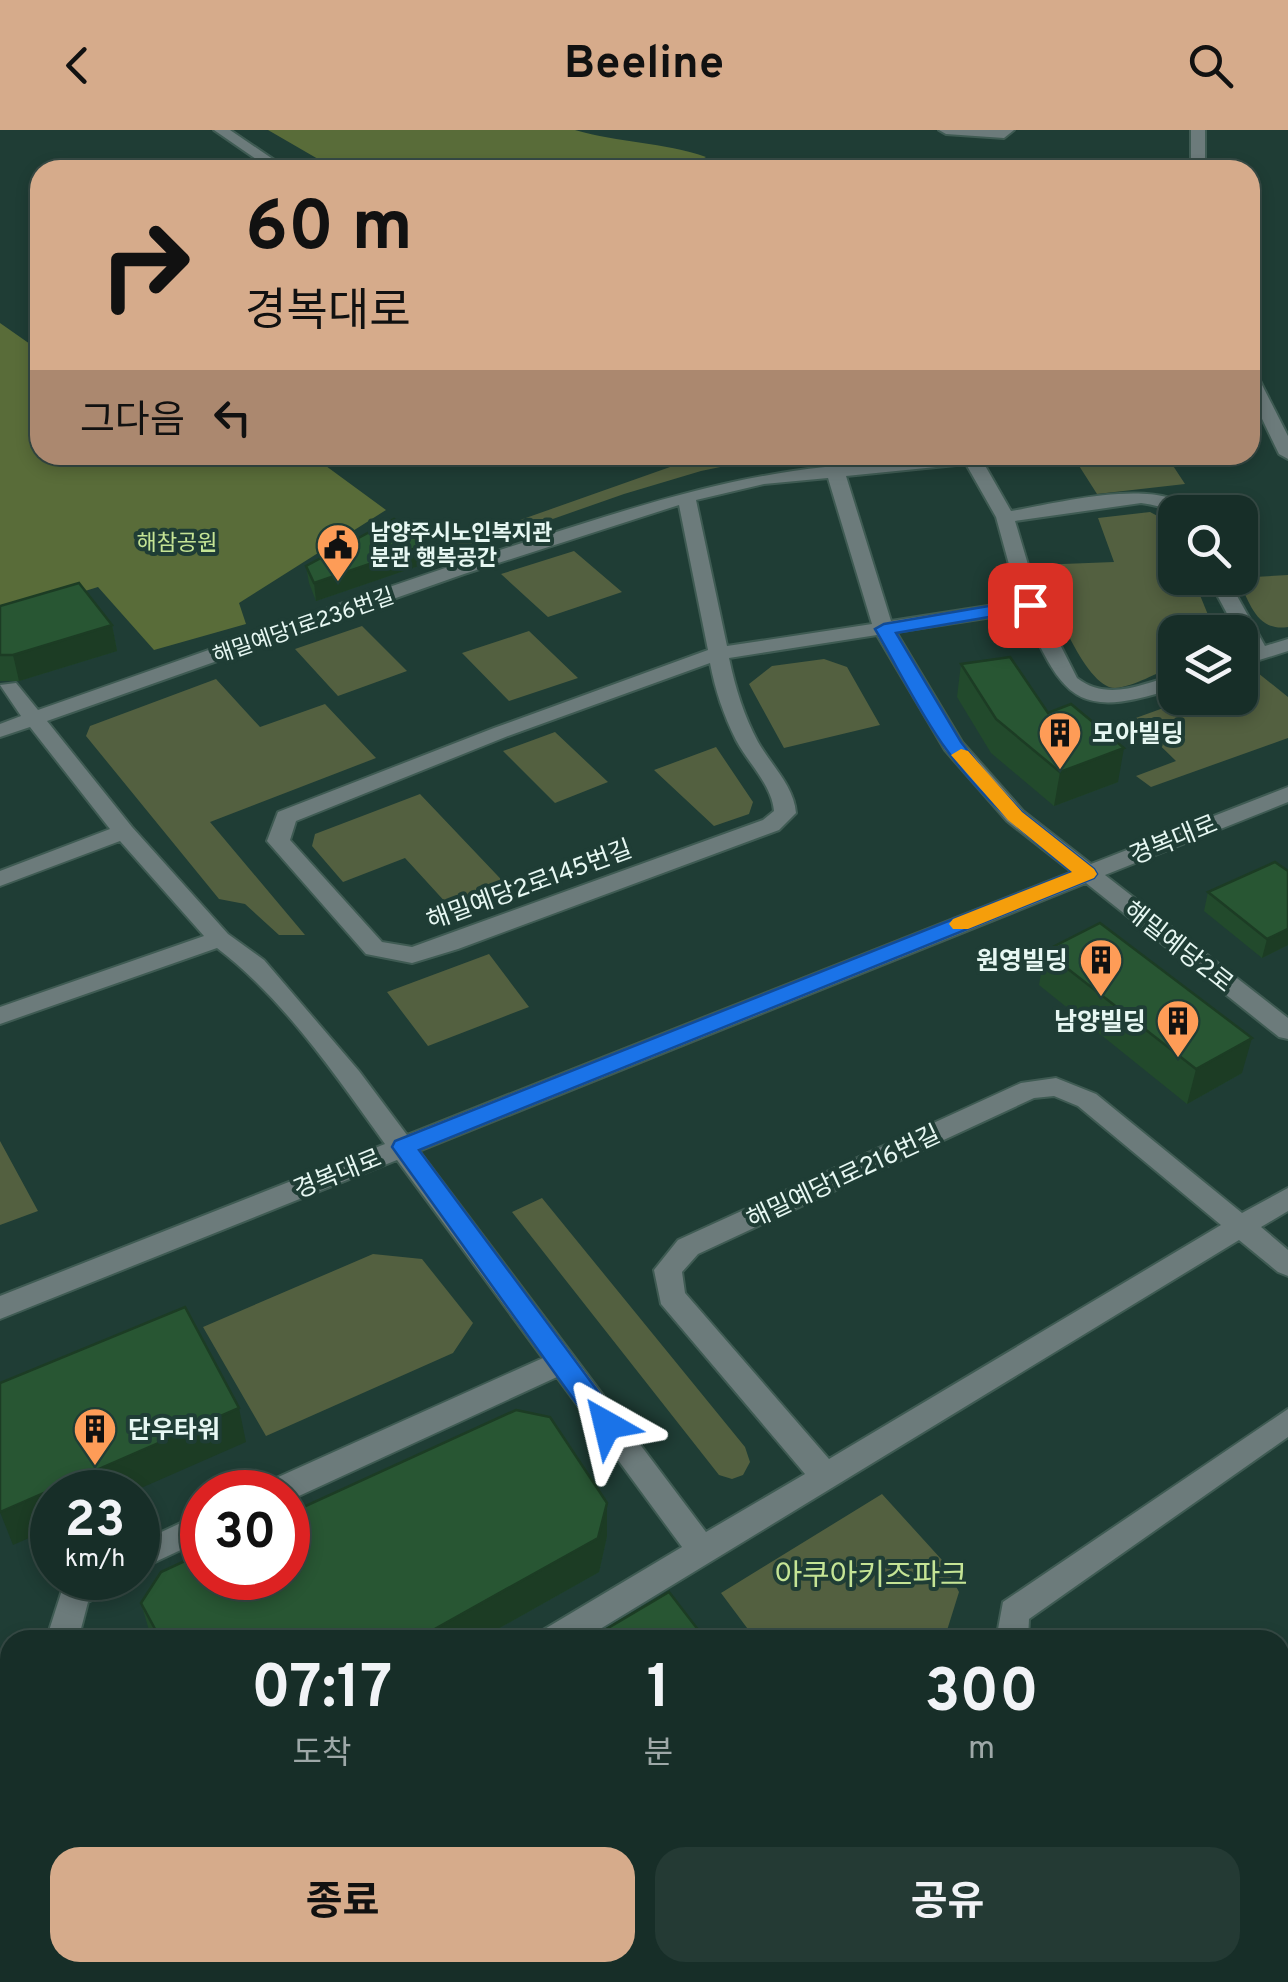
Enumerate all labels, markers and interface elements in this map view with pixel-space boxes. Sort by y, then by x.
text: Beeline [564,37,724,94]
icon: back [50,38,105,93]
icon: search [1183,38,1238,93]
text: 60 m [245,186,413,275]
icon: right [80,200,210,330]
text: 경복대로 [245,285,411,342]
icon: left [205,390,260,445]
text: 그다음 [80,398,185,447]
map controls [1158,495,1258,715]
button: search [1158,495,1258,595]
place label: 남양주시노인복지관 분관 행복공간 [370,521,552,573]
public building icon: 남양주시노인복지관 분관 행복공간 [315,522,361,583]
park label: 해참공원 [137,531,217,558]
pin [988,563,1073,648]
icon: arrive [1003,578,1058,633]
street label: 해밀예당1로236번길 [210,584,398,671]
button: layers [1158,615,1258,715]
building icon: 모아빌딩 [1037,710,1083,771]
place label: 모아빌딩 [1092,720,1184,752]
street label: 경복대로 [1125,810,1223,874]
street label: 해밀예당2로145번길 [423,835,637,939]
street label: 해밀예당2로 [1116,896,1238,1001]
building icon: 원영빌딩 [1078,937,1124,998]
place label: 원영빌딩 [976,947,1068,979]
building icon: 남양빌딩 [1155,998,1201,1059]
place label: 남양빌딩 [1054,1008,1146,1040]
street label: 해밀예당1로216번길 [742,1120,946,1238]
street label: 경복대로 [289,1144,387,1208]
position arrow [555,1373,659,1477]
building icon: 단우타워 [72,1406,118,1467]
place label: 단우타워 [128,1416,220,1448]
speed limit sign: 30 [180,1470,310,1600]
text: 23 [65,1491,125,1554]
text: km/h [65,1544,125,1576]
park label: 아쿠아키즈파크 [774,1559,968,1596]
text: 07:17 [251,1653,393,1729]
text: 1 [647,1653,671,1729]
text: 300 [925,1657,1039,1733]
text: m [968,1730,995,1770]
text: 도착 [292,1735,351,1775]
text: 분 [644,1735,673,1775]
button: 종료 [50,1847,635,1962]
button: 공유 [655,1847,1240,1962]

